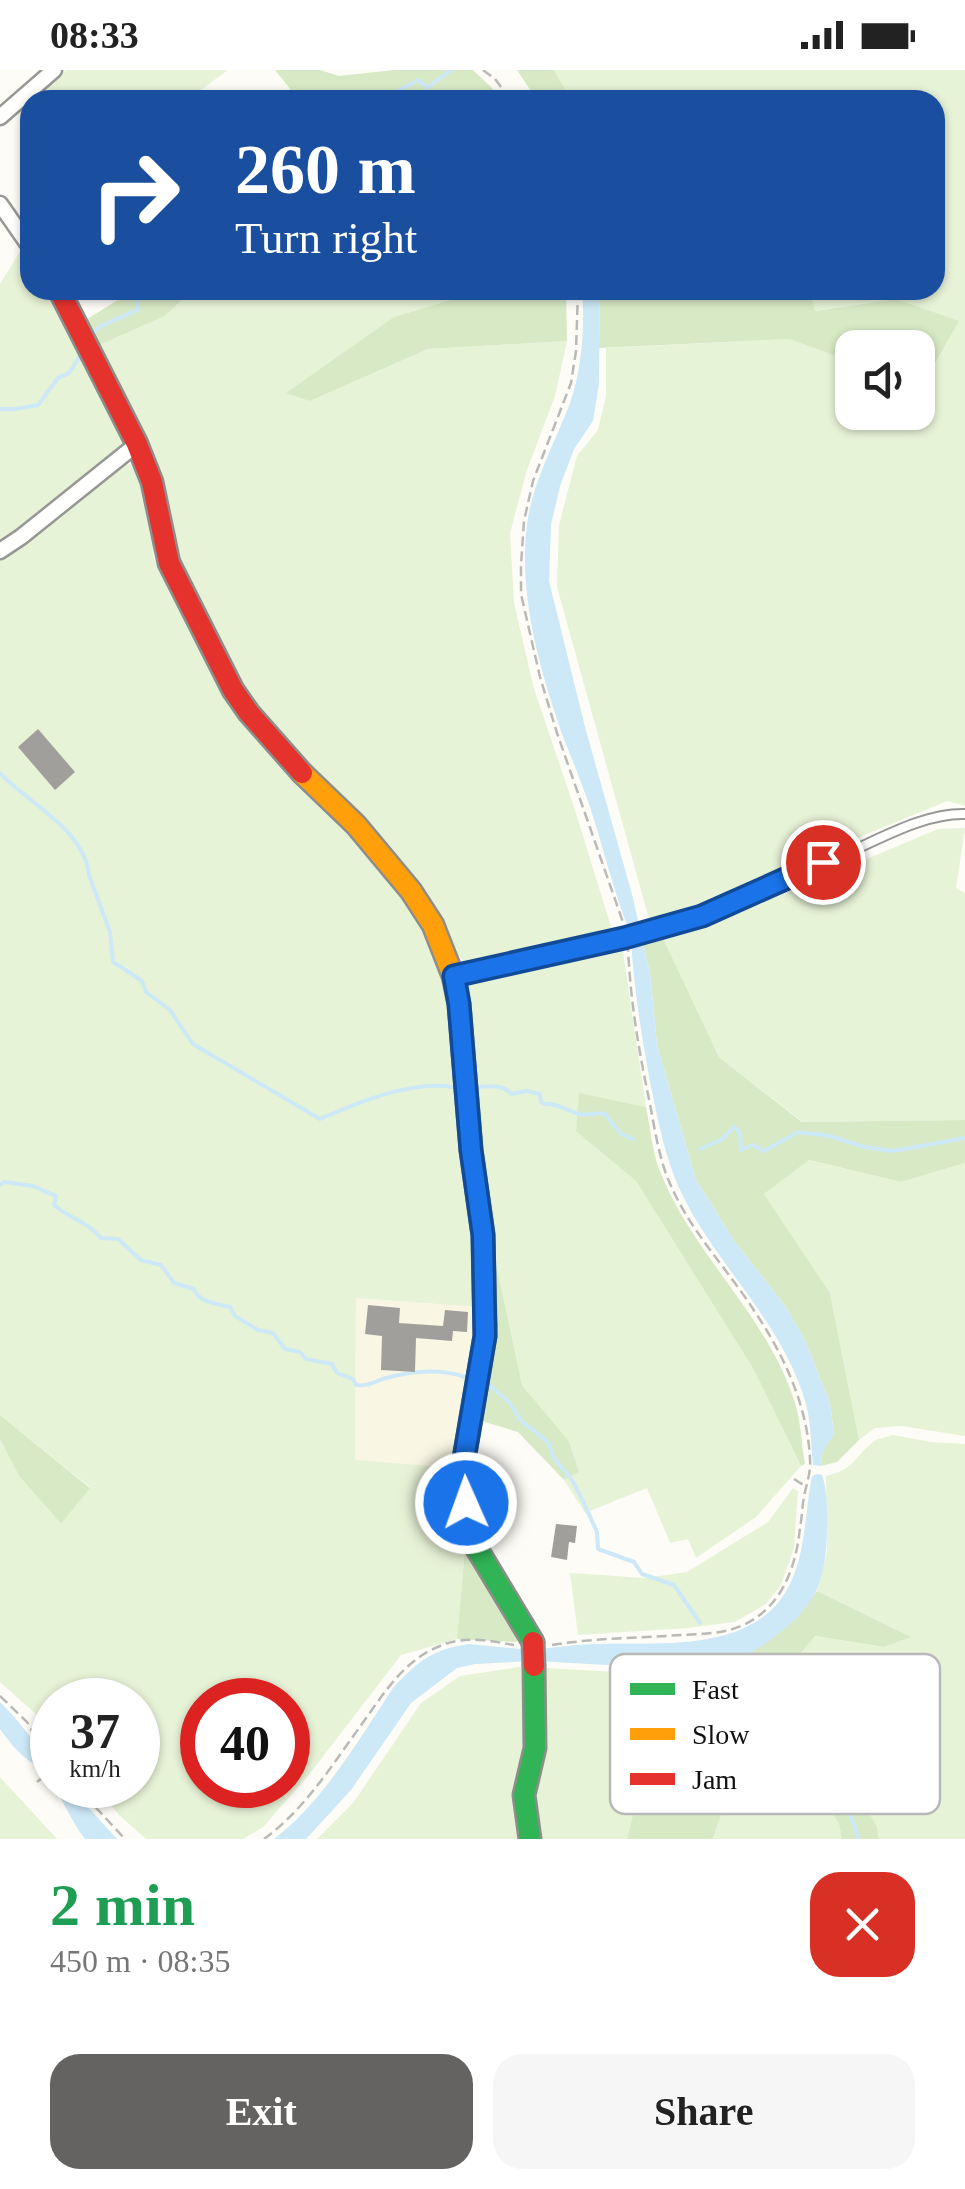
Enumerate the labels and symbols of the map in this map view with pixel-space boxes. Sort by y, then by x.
pin [781,820,866,905]
position arrow [414,1451,518,1555]
legend [610,1654,940,1814]
text: Fast [692,1674,739,1705]
speed limit sign: 40 [180,1678,310,1808]
text: Slow [692,1719,750,1750]
text: Jam [692,1764,737,1795]

